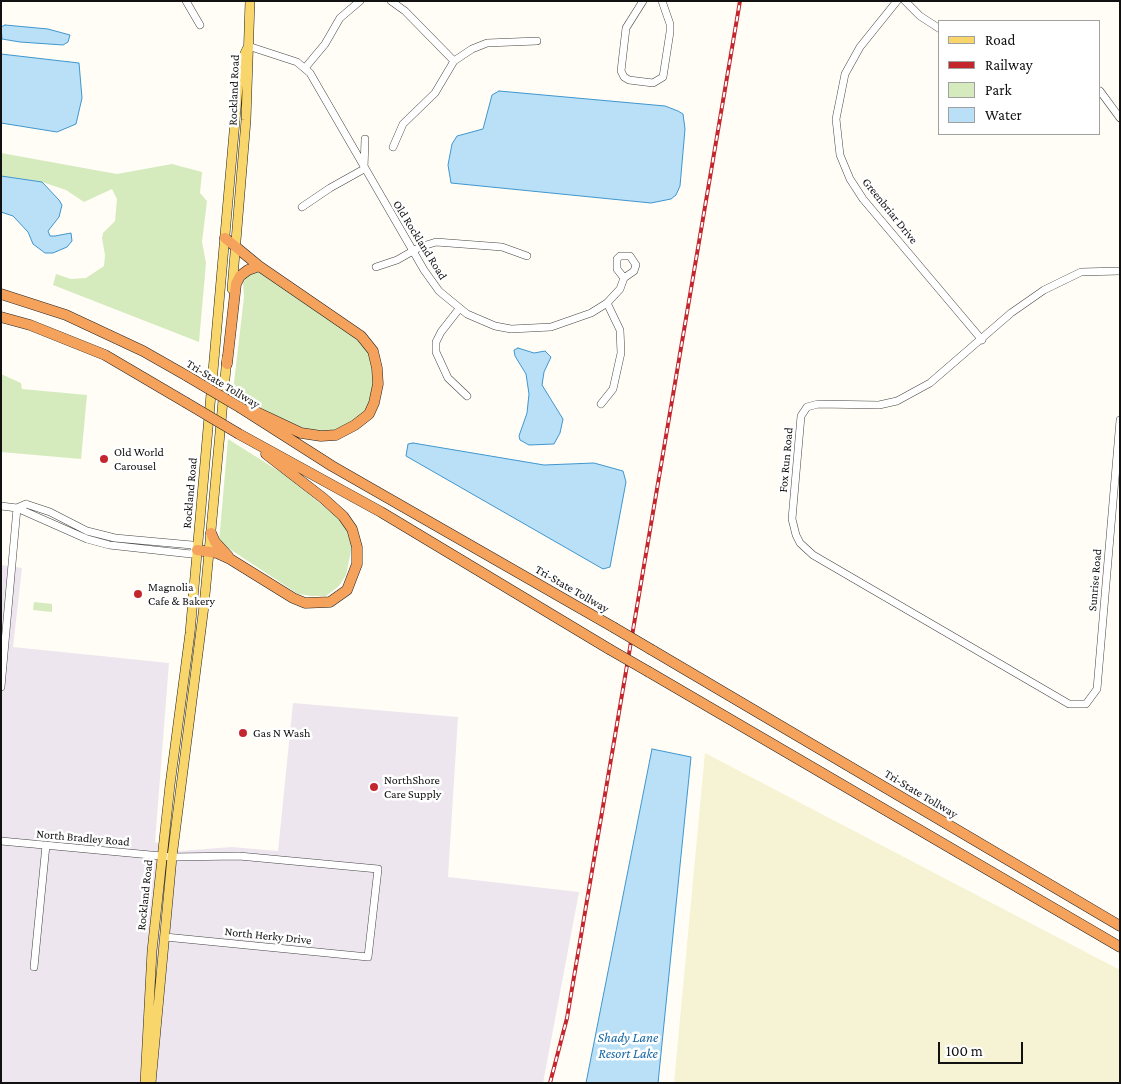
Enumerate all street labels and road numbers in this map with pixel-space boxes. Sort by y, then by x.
street label: Rockland Road [226,54,242,126]
street label: Greenbriar Drive [859,175,921,247]
street label: Old Rockland Road [390,198,450,282]
street label: Tri-State Tollway [184,356,262,412]
street label: Fox Run Road [776,427,796,493]
street label: Rockland Road [180,457,200,529]
street label: Sunrise Road [1085,548,1105,612]
street label: Tri-State Tollway [533,562,611,616]
street label: Tri-State Tollway [882,766,960,822]
street label: North Bradley Road [36,827,130,849]
street label: Rockland Road [134,859,156,931]
street label: North Herky Drive [224,924,312,948]

